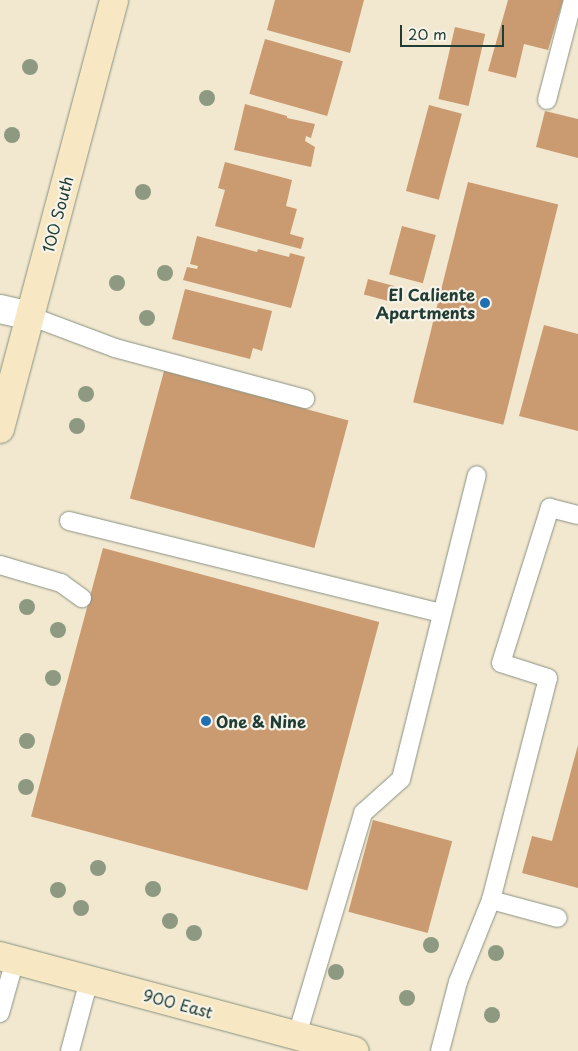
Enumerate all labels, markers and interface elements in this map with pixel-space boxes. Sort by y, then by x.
scale bar [403,15,507,47]
text: 20 m [408,22,447,45]
street label: 100 South [37,173,77,255]
place label: El Caliente Apartments [376,284,475,322]
marker: El Caliente Apartments [479,297,491,309]
place label: One & Nine [216,711,308,731]
marker: One & Nine [200,715,212,727]
street label: 900 East [141,985,215,1021]

